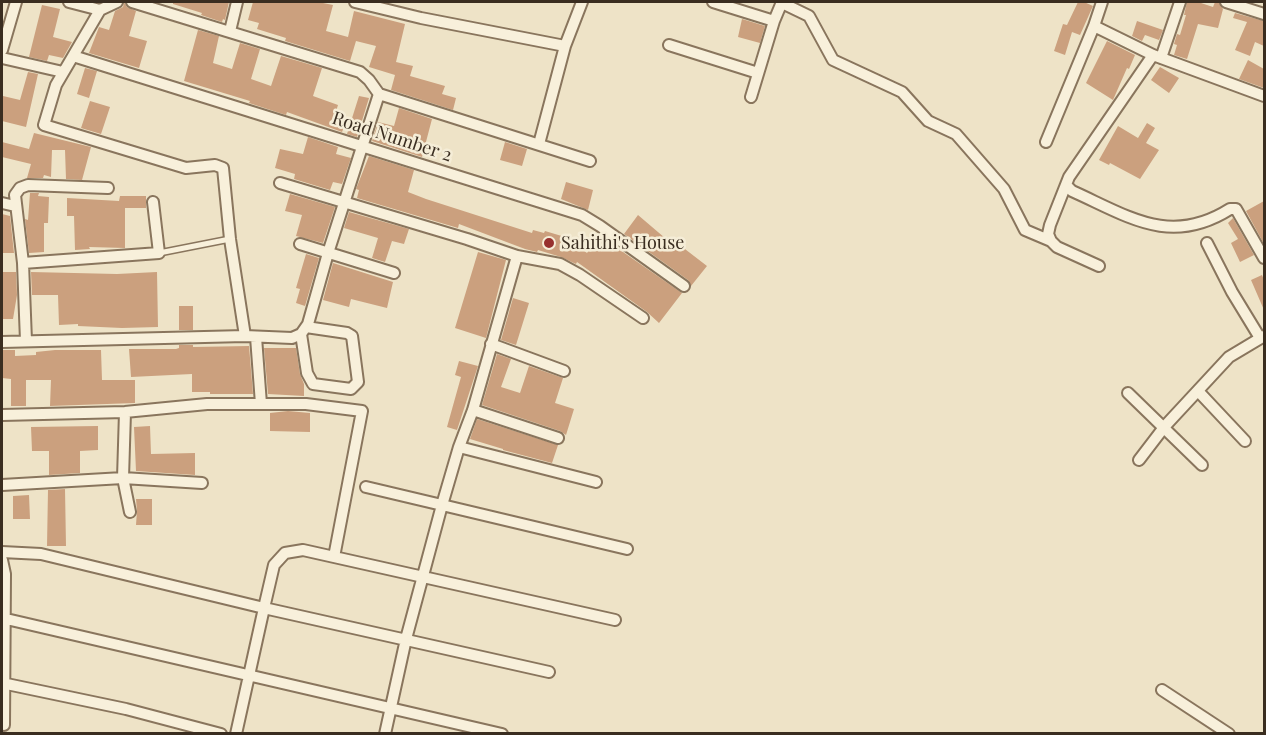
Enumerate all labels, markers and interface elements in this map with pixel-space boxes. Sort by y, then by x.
street label: Road Number 2 [329,107,455,167]
place label: Sahithi's House [561,232,684,254]
marker: Sahithi's House [542,236,556,250]

